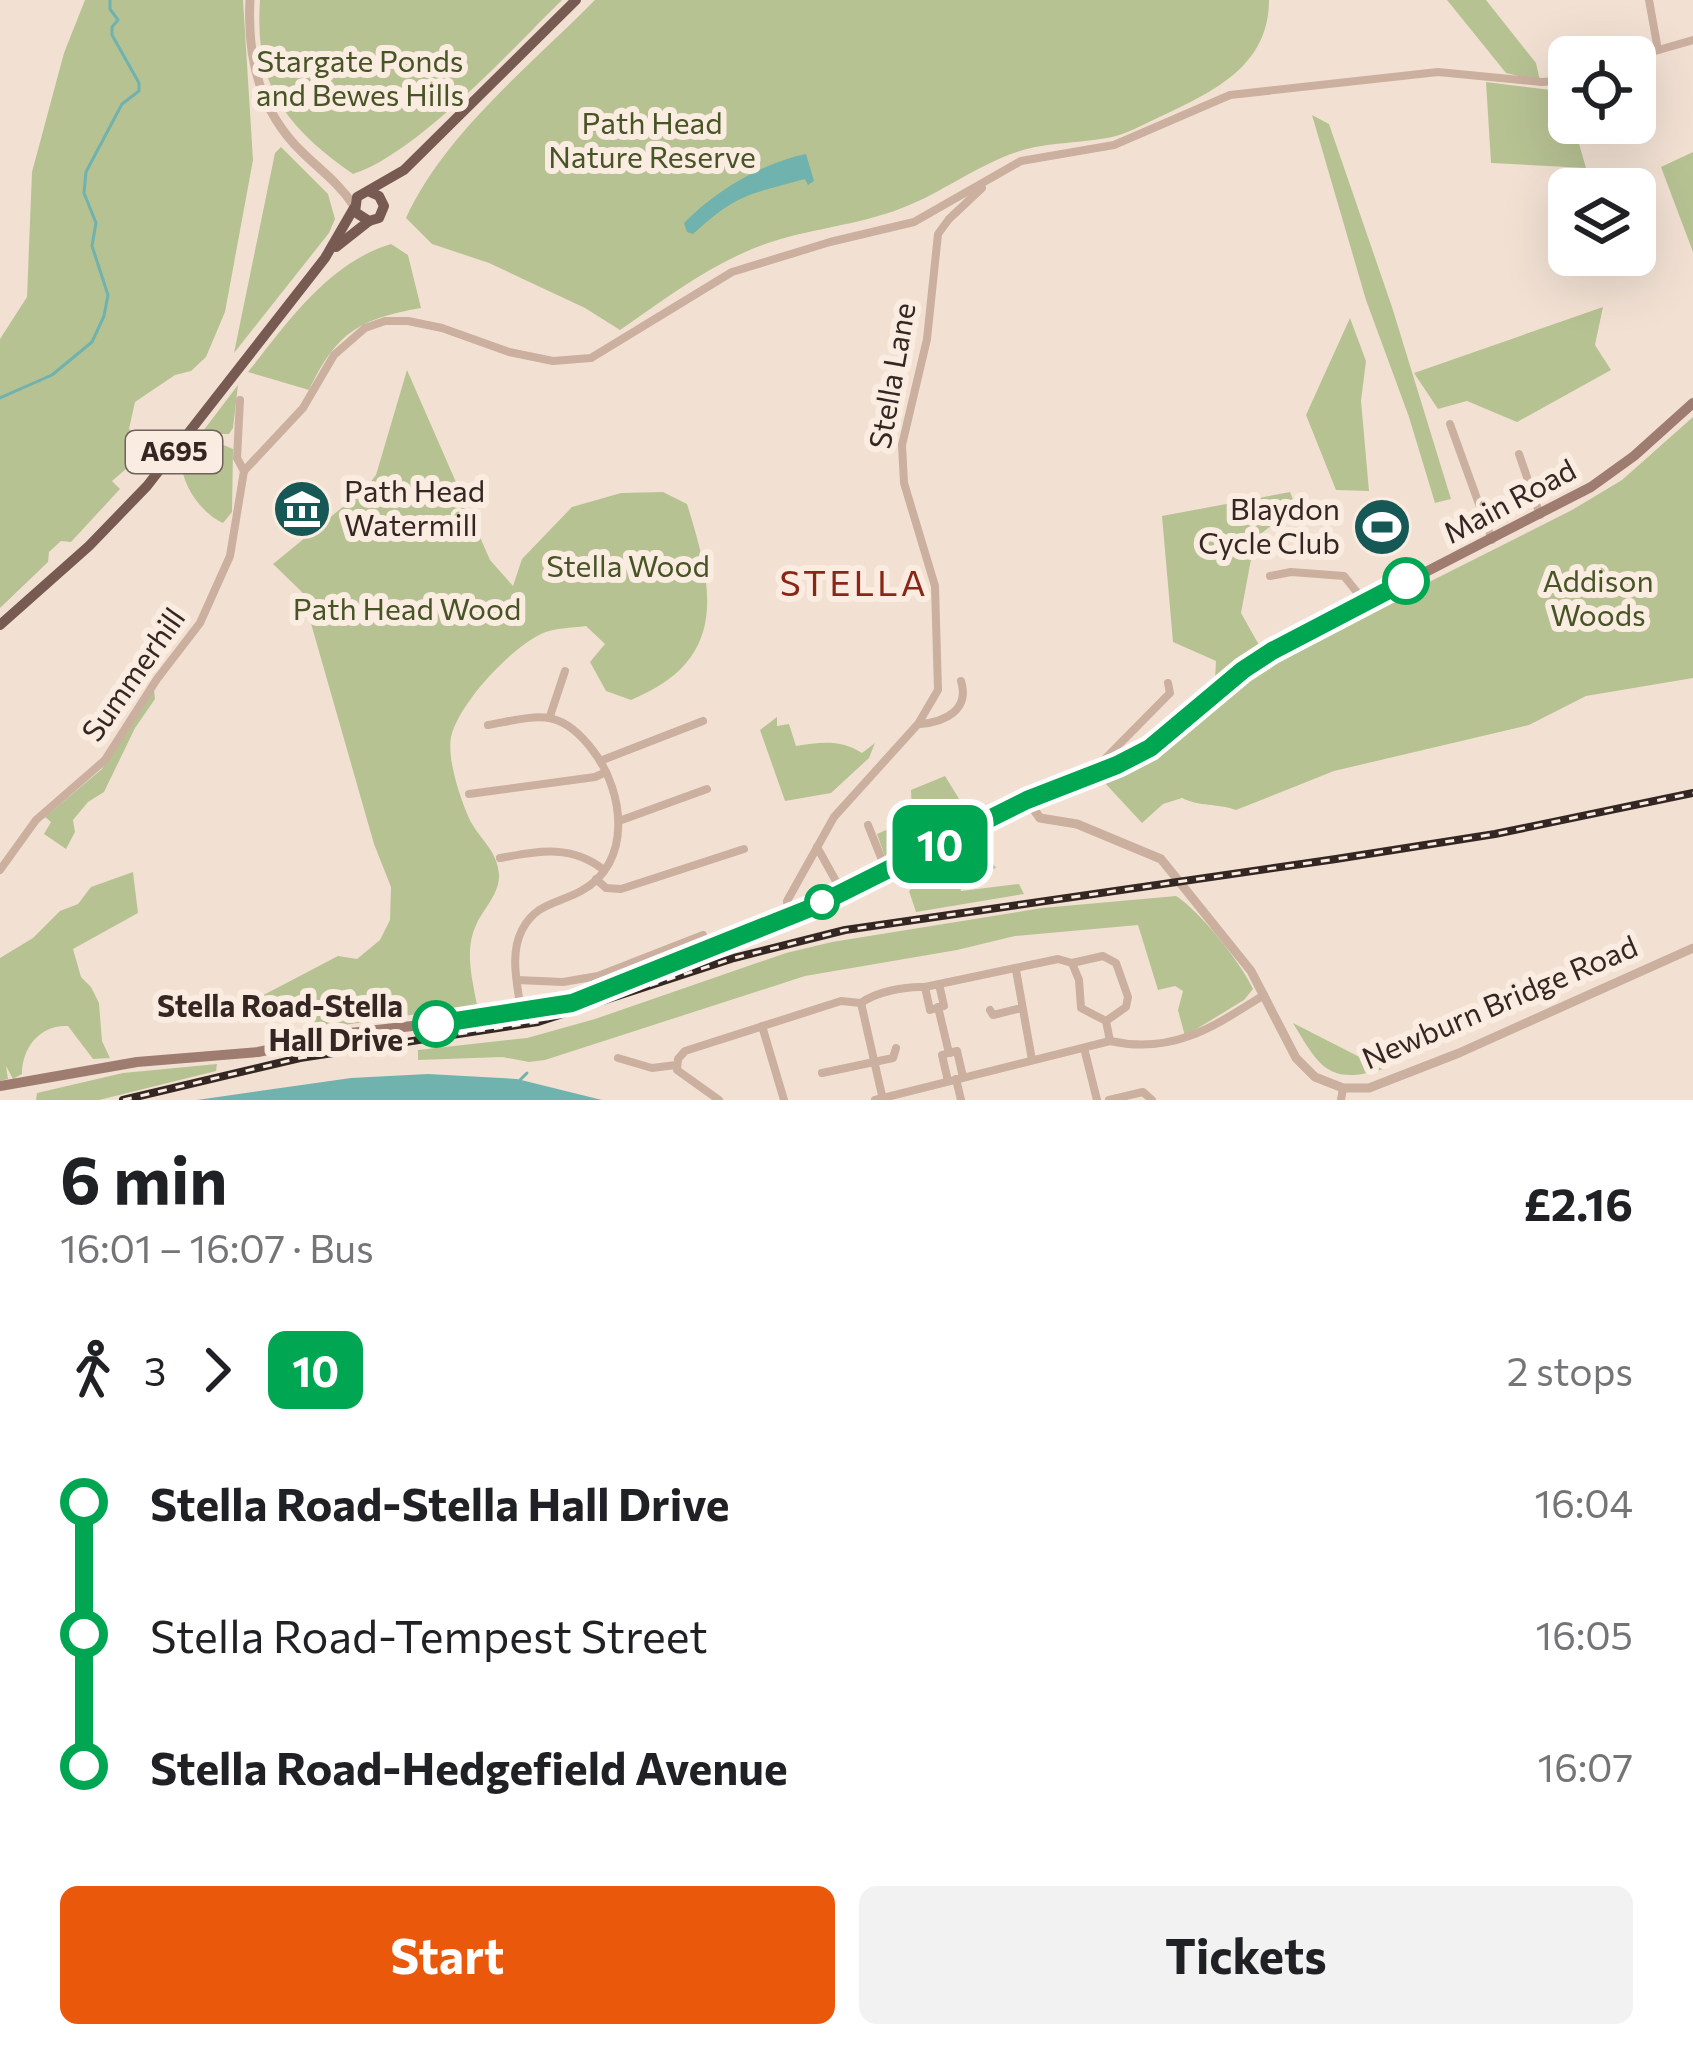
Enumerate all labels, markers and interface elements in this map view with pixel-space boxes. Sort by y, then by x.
map controls [1548,36,1656,276]
button: locate [1548,36,1656,144]
park label: Stargate Ponds and Bewes Hills [256,41,464,112]
park label: Path Head Nature Reserve [548,103,756,174]
button: layers [1548,168,1656,276]
street label: Stella Lane [859,300,922,452]
road number: A695 [126,431,222,473]
street label: Main Road [1436,449,1581,550]
place label: Path Head Watermill [344,471,485,542]
museum icon: Path Head Watermill [271,478,333,540]
place label: Blaydon Cycle Club [1198,489,1340,560]
sports icon: Blaydon Cycle Club [1351,496,1413,558]
park label: Stella Wood [546,546,710,583]
district label: STELLA [779,559,929,603]
unlabelled marker [1384,559,1428,603]
park label: Addison Woods [1542,561,1654,632]
park label: Path Head Wood [293,589,521,626]
street label: Summerhill [72,600,191,748]
line badge: 10 [886,805,994,883]
text: 10 [917,818,963,870]
unlabelled marker [806,886,838,918]
street label: Newburn Bridge Road [1356,926,1642,1075]
place label: Stella Road-Stella Hall Drive [157,986,403,1057]
marker: Stella Road-Stella Hall Drive [414,1002,458,1046]
text: 6 min [60,1137,227,1218]
text: £2.16 [1523,1175,1633,1230]
text: 16:01 – 16:07 · Bus [60,1223,374,1271]
icon: walk [60,1337,126,1403]
icon: forward [184,1337,250,1403]
text: 10 [292,1344,339,1396]
text: 3 [144,1346,166,1394]
text: 2 stops [1507,1346,1633,1394]
text: Stella Road-Stella Hall Drive [150,1475,729,1530]
text: 16:04 [1535,1478,1633,1526]
text: Stella Road-Tempest Street [150,1607,708,1662]
text: 16:05 [1536,1610,1633,1658]
text: Stella Road-Hedgefield Avenue [150,1739,788,1794]
text: 16:07 [1538,1742,1633,1790]
button: Start [60,1886,835,2024]
button: Tickets [859,1886,1633,2024]

